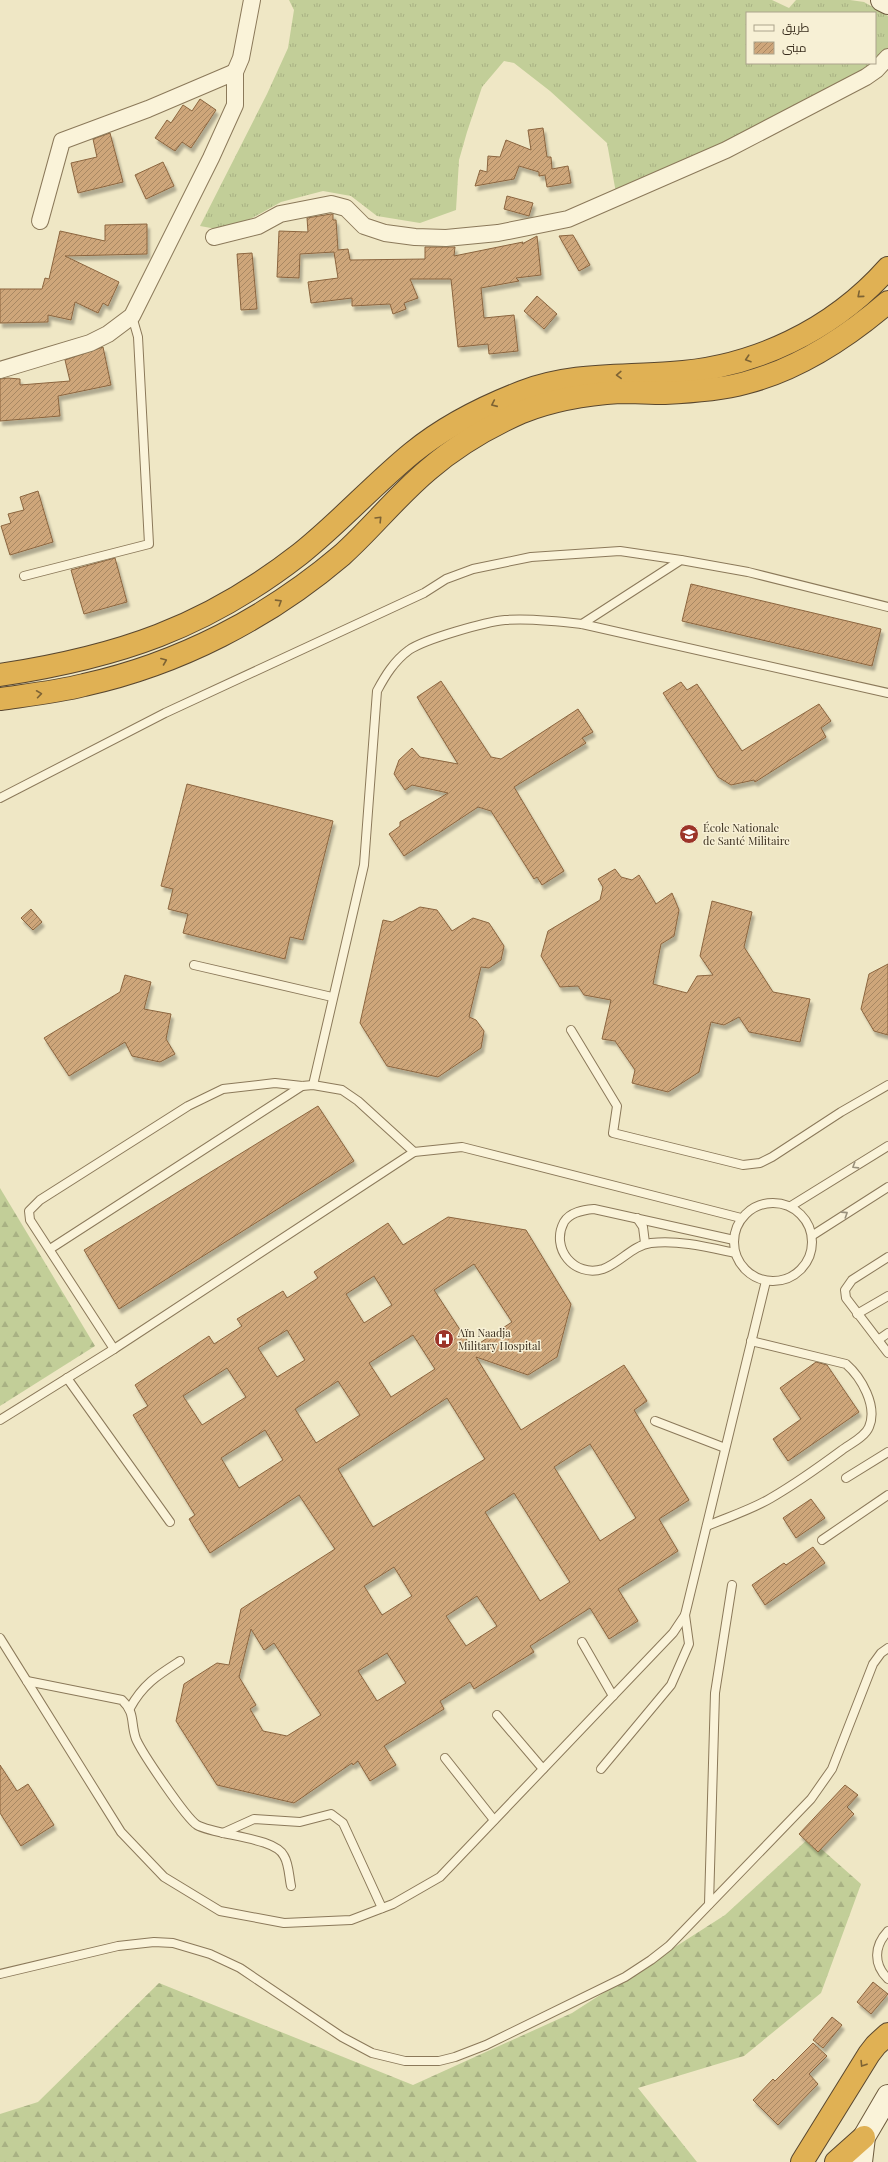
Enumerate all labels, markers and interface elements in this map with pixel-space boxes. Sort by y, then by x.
legend [746,12,876,64]
text: طريق [782,19,810,35]
text: مبنى [782,39,807,55]
one-way arrow [858,291,865,298]
one-way arrow [744,354,751,362]
one-way arrow [616,370,622,379]
one-way arrow [490,399,498,407]
one-way arrow [374,516,382,524]
one-way arrow [275,600,282,607]
one-way arrow [160,658,168,666]
one-way arrow [36,690,42,699]
place label: École Nationale de Santé Militaire [703,820,790,848]
school or university icon: École Nationale de Santé Militaire [678,823,700,845]
one-way arrow [852,1162,859,1169]
one-way arrow [841,1212,848,1219]
place label: Aïn Naadja Military Hospital [457,1325,541,1353]
hospital icon: Aïn Naadja Military Hospital [433,1328,455,1350]
one-way arrow [860,2060,868,2067]

